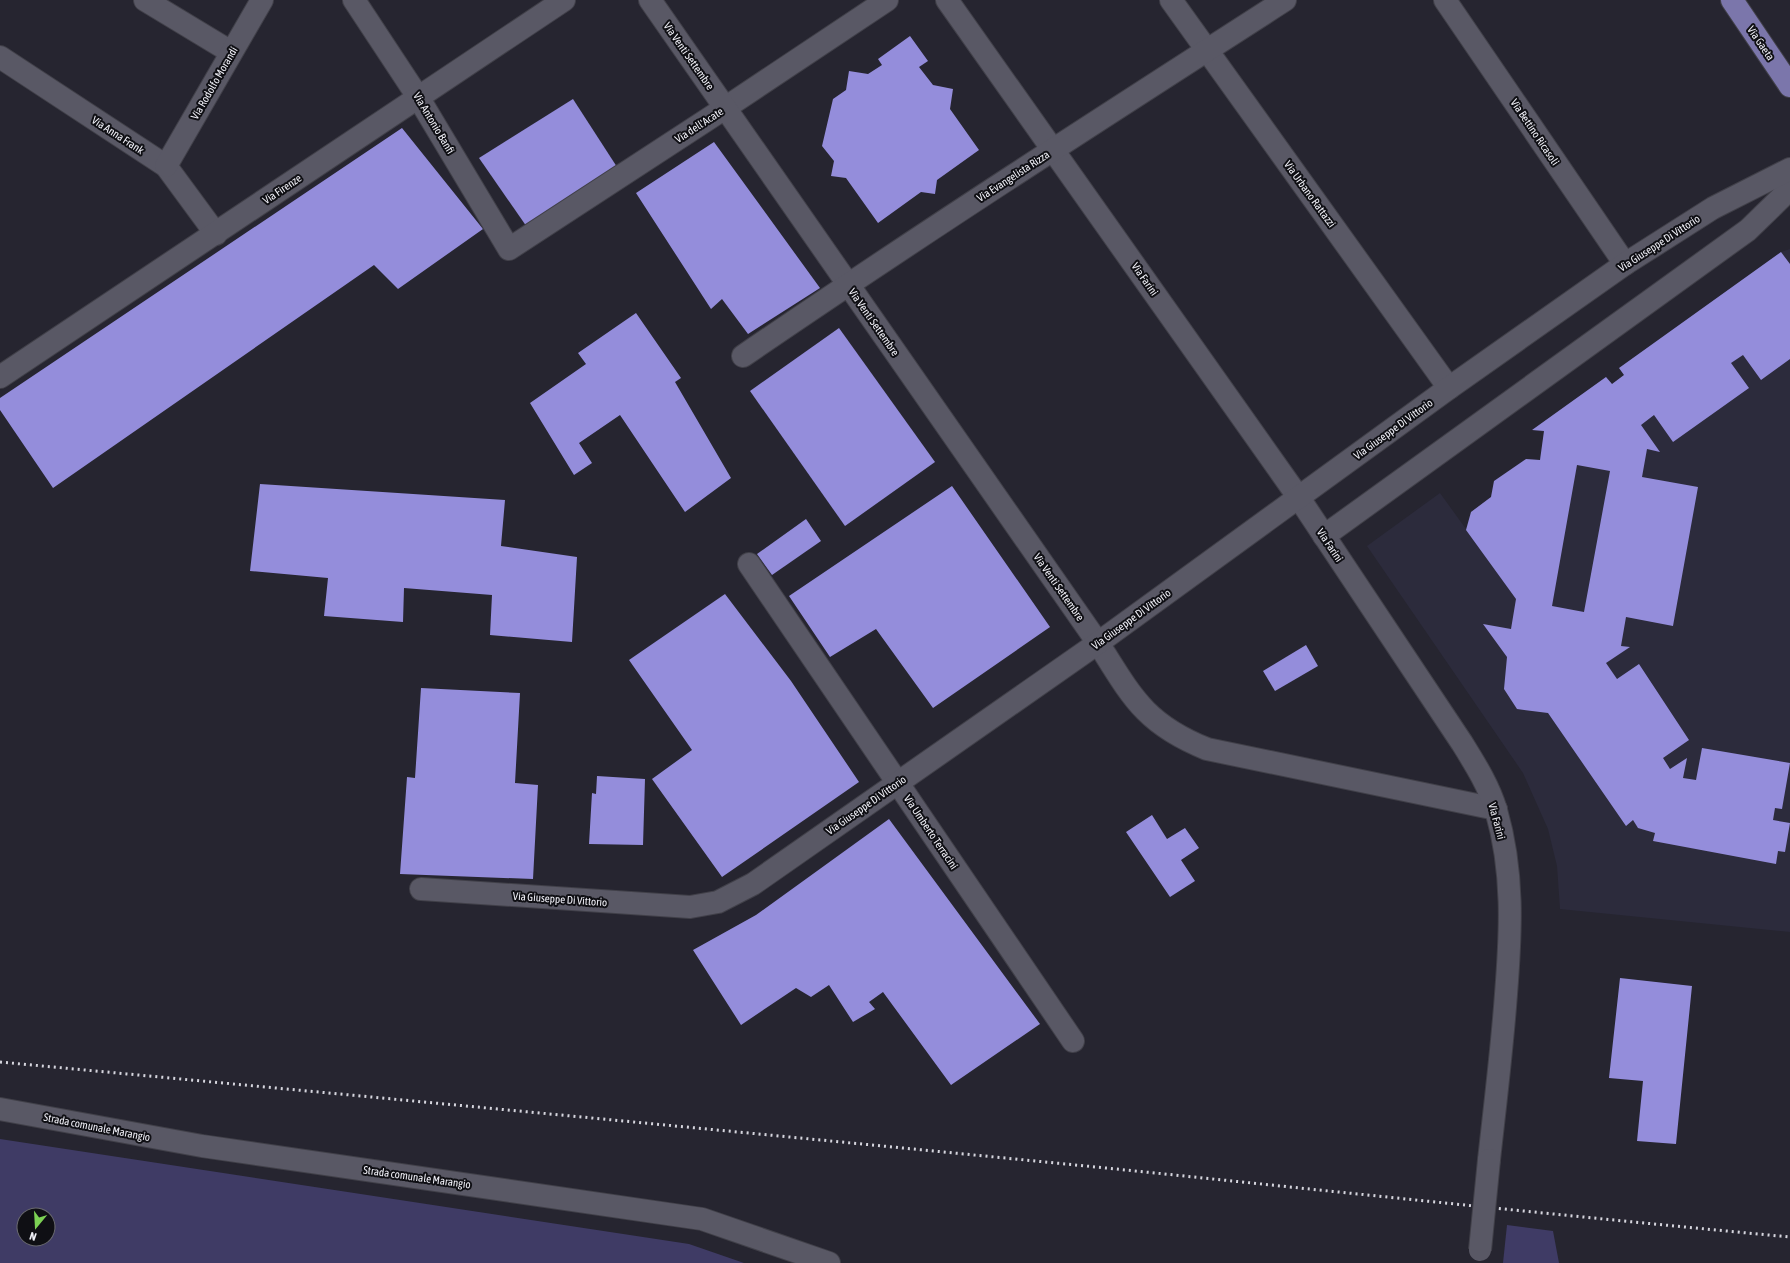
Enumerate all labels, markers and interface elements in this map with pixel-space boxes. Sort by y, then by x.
street label: Via Venti Settembre [661,20,717,92]
street label: Via Gaeta [1745,24,1777,62]
street label: Via Rodolfo Morandi [188,44,240,122]
street label: Via Antonio Banfi [411,90,457,156]
street label: Via Bettino Ricasoli [1508,97,1562,167]
street label: Via dell'Acate [673,105,725,145]
street label: Via Anna Frank [90,114,146,156]
street label: Via Evangelista Rizza [975,148,1051,204]
street label: Via Urbano Rattazzi [1282,158,1338,230]
street label: Via Firenze [260,172,304,206]
street label: Via Giuseppe Di Vittorio [1616,212,1702,274]
street label: Via Farini [1129,260,1161,298]
street label: Via Venti Settembre [846,286,902,358]
street label: Via Giuseppe Di Vittorio [1351,396,1435,462]
street label: Via Farini [1315,526,1345,564]
street label: Via Venti Settembre [1031,551,1087,623]
street label: Via Giuseppe Di Vittorio [1089,586,1173,652]
street label: Via Giuseppe Di Vittorio [824,773,908,837]
street label: Via Umberto Terracini [902,793,960,871]
street label: Via Farini [1486,801,1508,841]
street label: Via Giuseppe Di Vittorio [512,890,608,908]
street label: Strada comunale Marangio [43,1111,151,1143]
street label: Strada comunale Marangio [362,1164,472,1190]
north arrow [16,1207,56,1247]
text: N [28,1230,38,1243]

